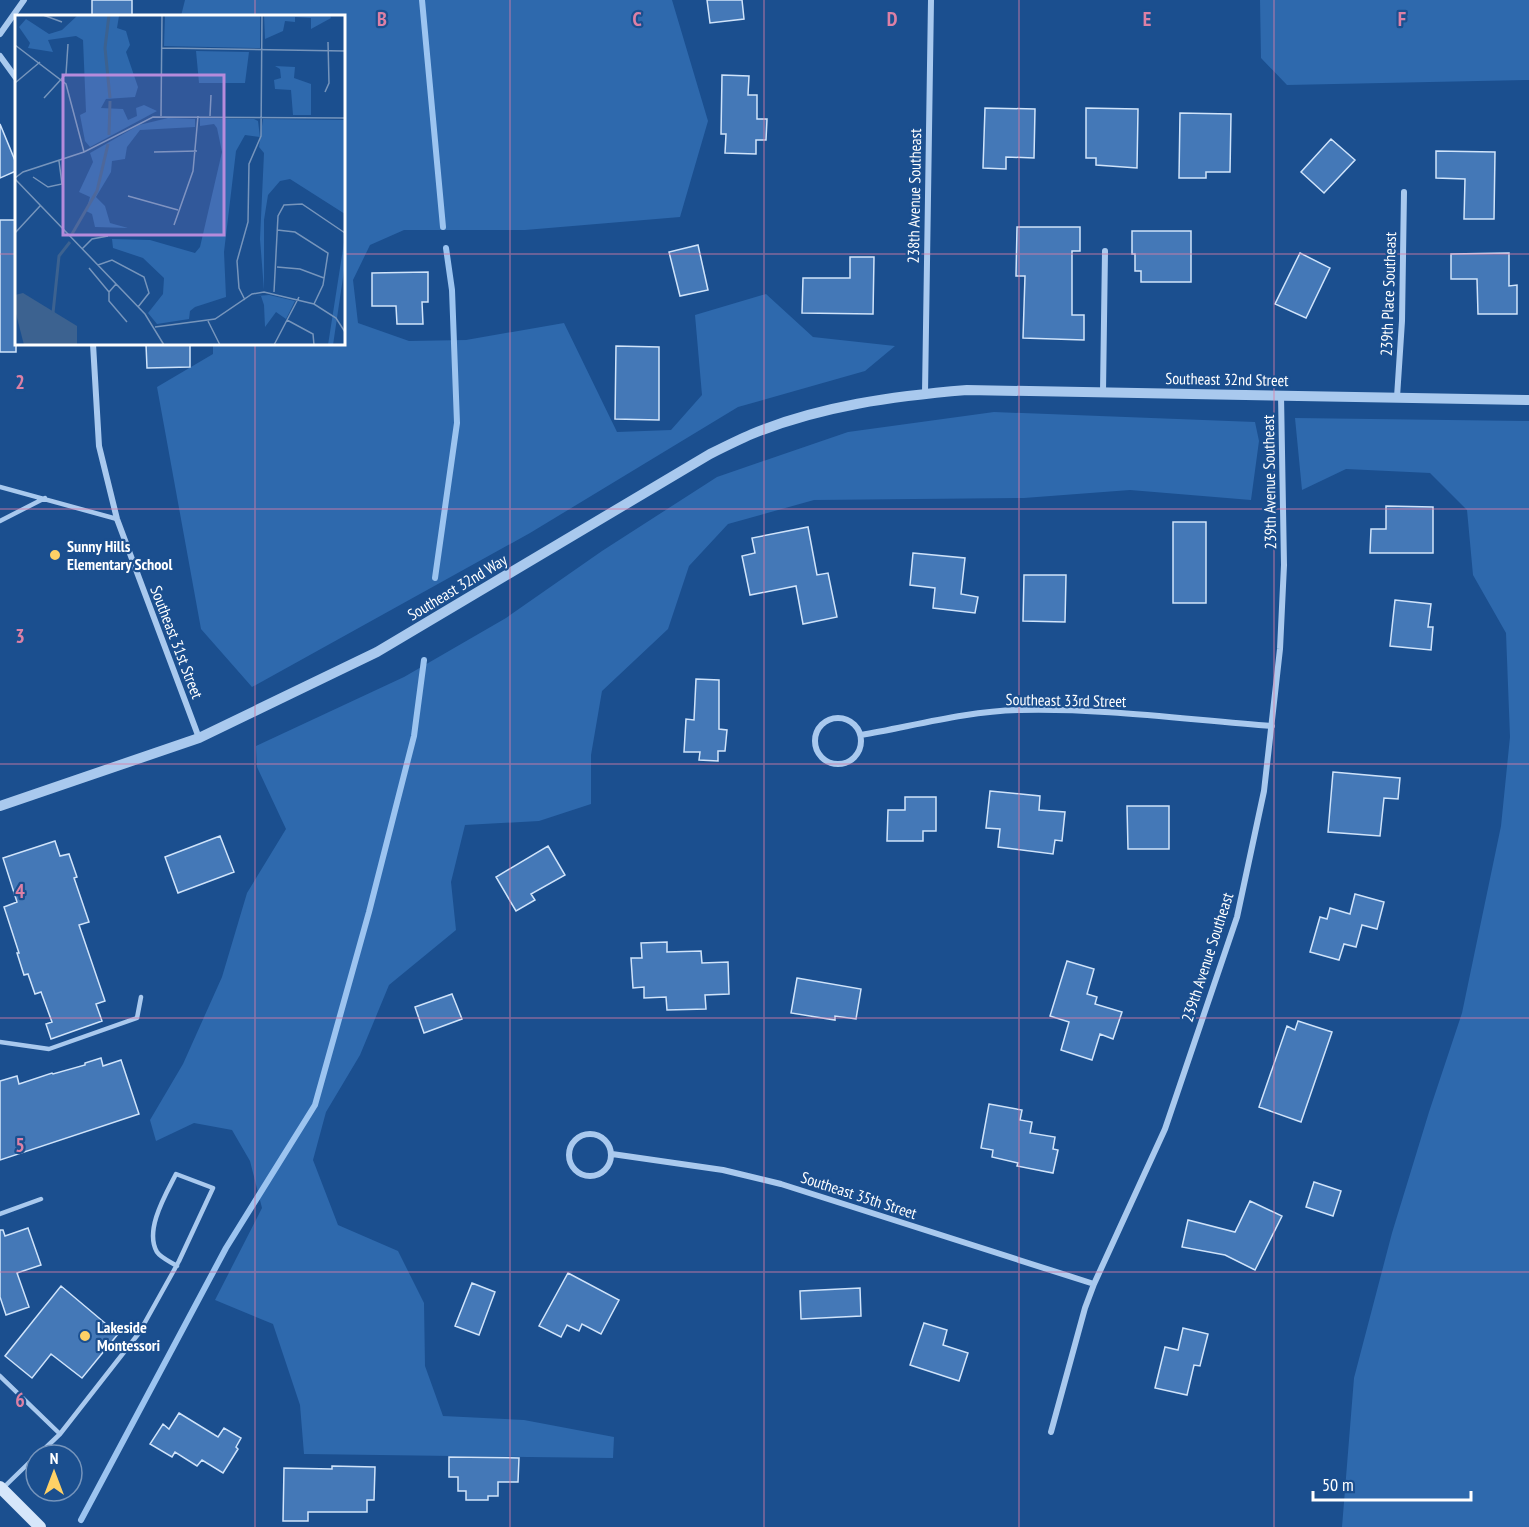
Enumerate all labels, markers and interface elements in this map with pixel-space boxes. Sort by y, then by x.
text: B [377,6,387,32]
text: C [632,6,642,32]
text: D [887,6,898,32]
text: E [1143,6,1151,32]
text: F [1398,6,1406,32]
inset map [15,15,345,345]
street label: 238th Avenue Southeast [903,128,925,264]
street label: 239th Place Southeast [1376,231,1400,356]
street label: Southeast 32nd Street [1165,368,1289,390]
text: 2 [15,369,25,395]
street label: 239th Avenue Southeast [1258,414,1280,550]
place label: Sunny Hills Elementary School [67,536,172,574]
marker: Sunny Hills Elementary School [48,548,62,562]
street label: Southeast 32nd Way [404,549,510,625]
street label: Southeast 31st Street [146,583,208,702]
text: 3 [15,623,25,649]
street label: Southeast 33rd Street [1006,689,1127,711]
text: 4 [15,878,25,904]
street label: 239th Avenue Southeast [1177,889,1238,1024]
text: 5 [15,1132,25,1158]
street label: Southeast 35th Street [799,1167,920,1223]
place label: Lakeside Montessori [97,1317,160,1355]
marker: Lakeside Montessori [78,1329,92,1343]
text: 6 [15,1387,25,1413]
north arrow [24,1443,84,1503]
text: N [50,1448,58,1468]
scale bar [1313,1464,1470,1502]
text: 50 m [1322,1473,1354,1496]

